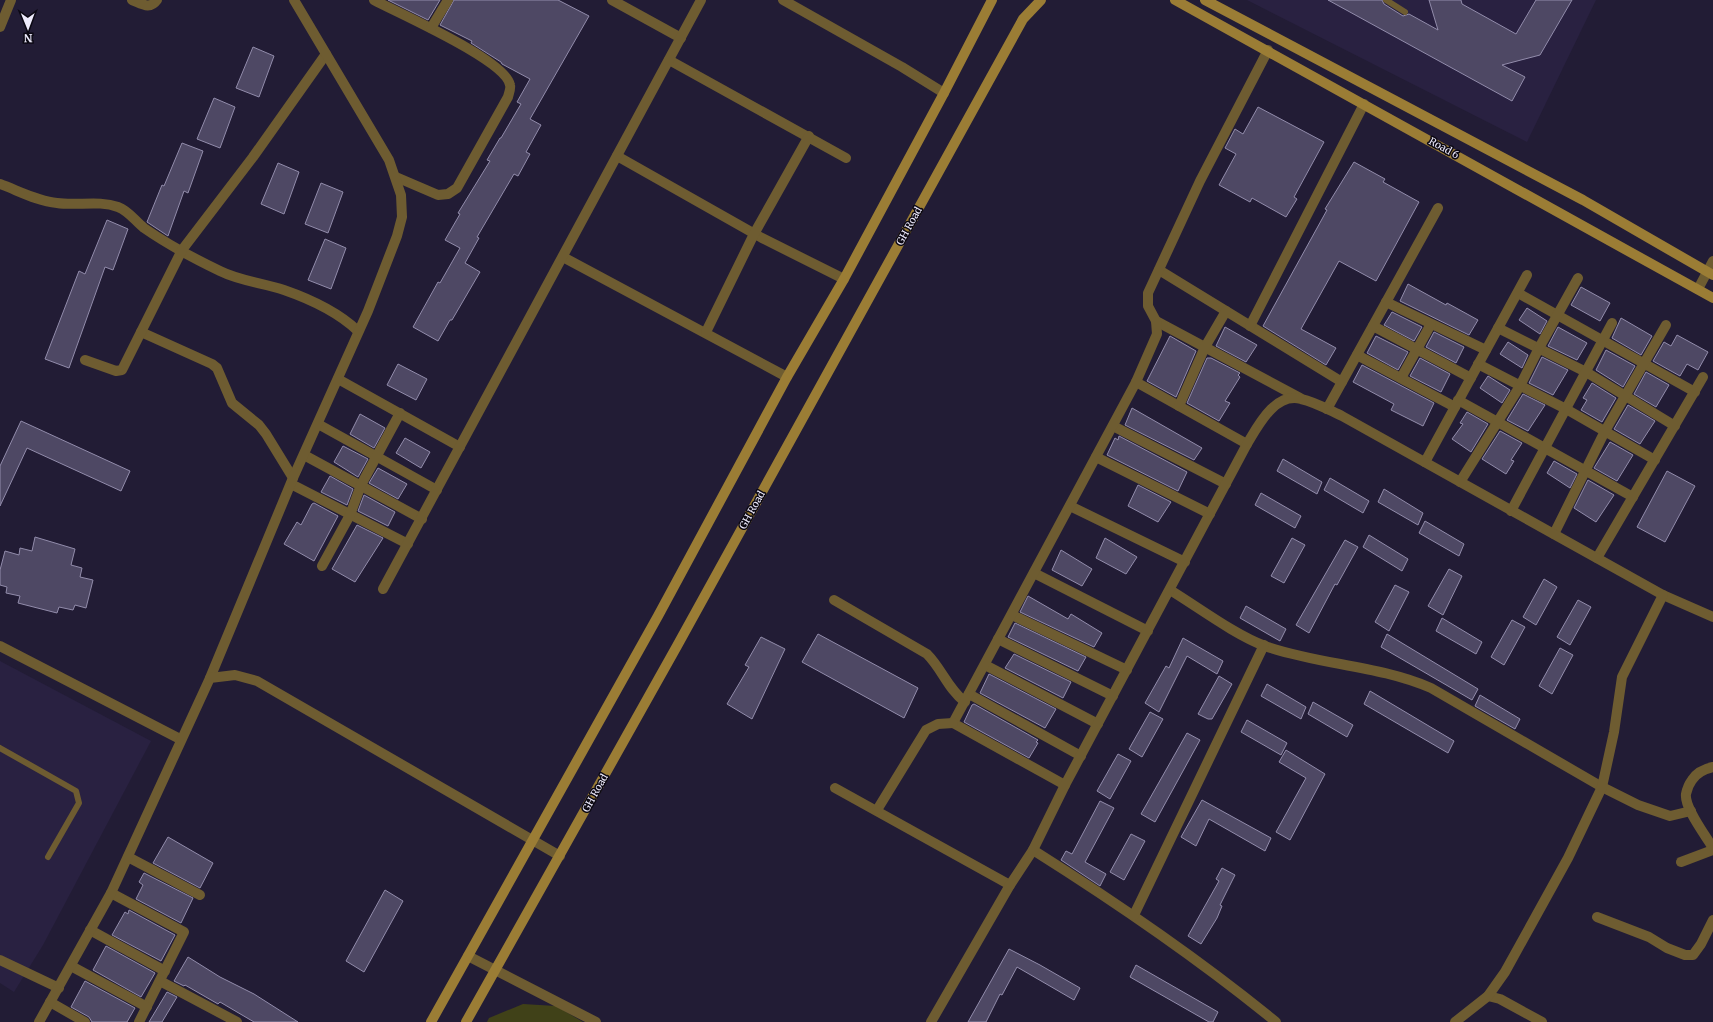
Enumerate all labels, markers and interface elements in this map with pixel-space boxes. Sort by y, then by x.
north arrow [8,8,48,48]
text: N [23,31,33,45]
street label: Road 6 [1427,134,1461,162]
street label: GH Road [893,205,925,247]
street label: GH Road [736,489,768,531]
street label: GH Road [579,772,611,814]

